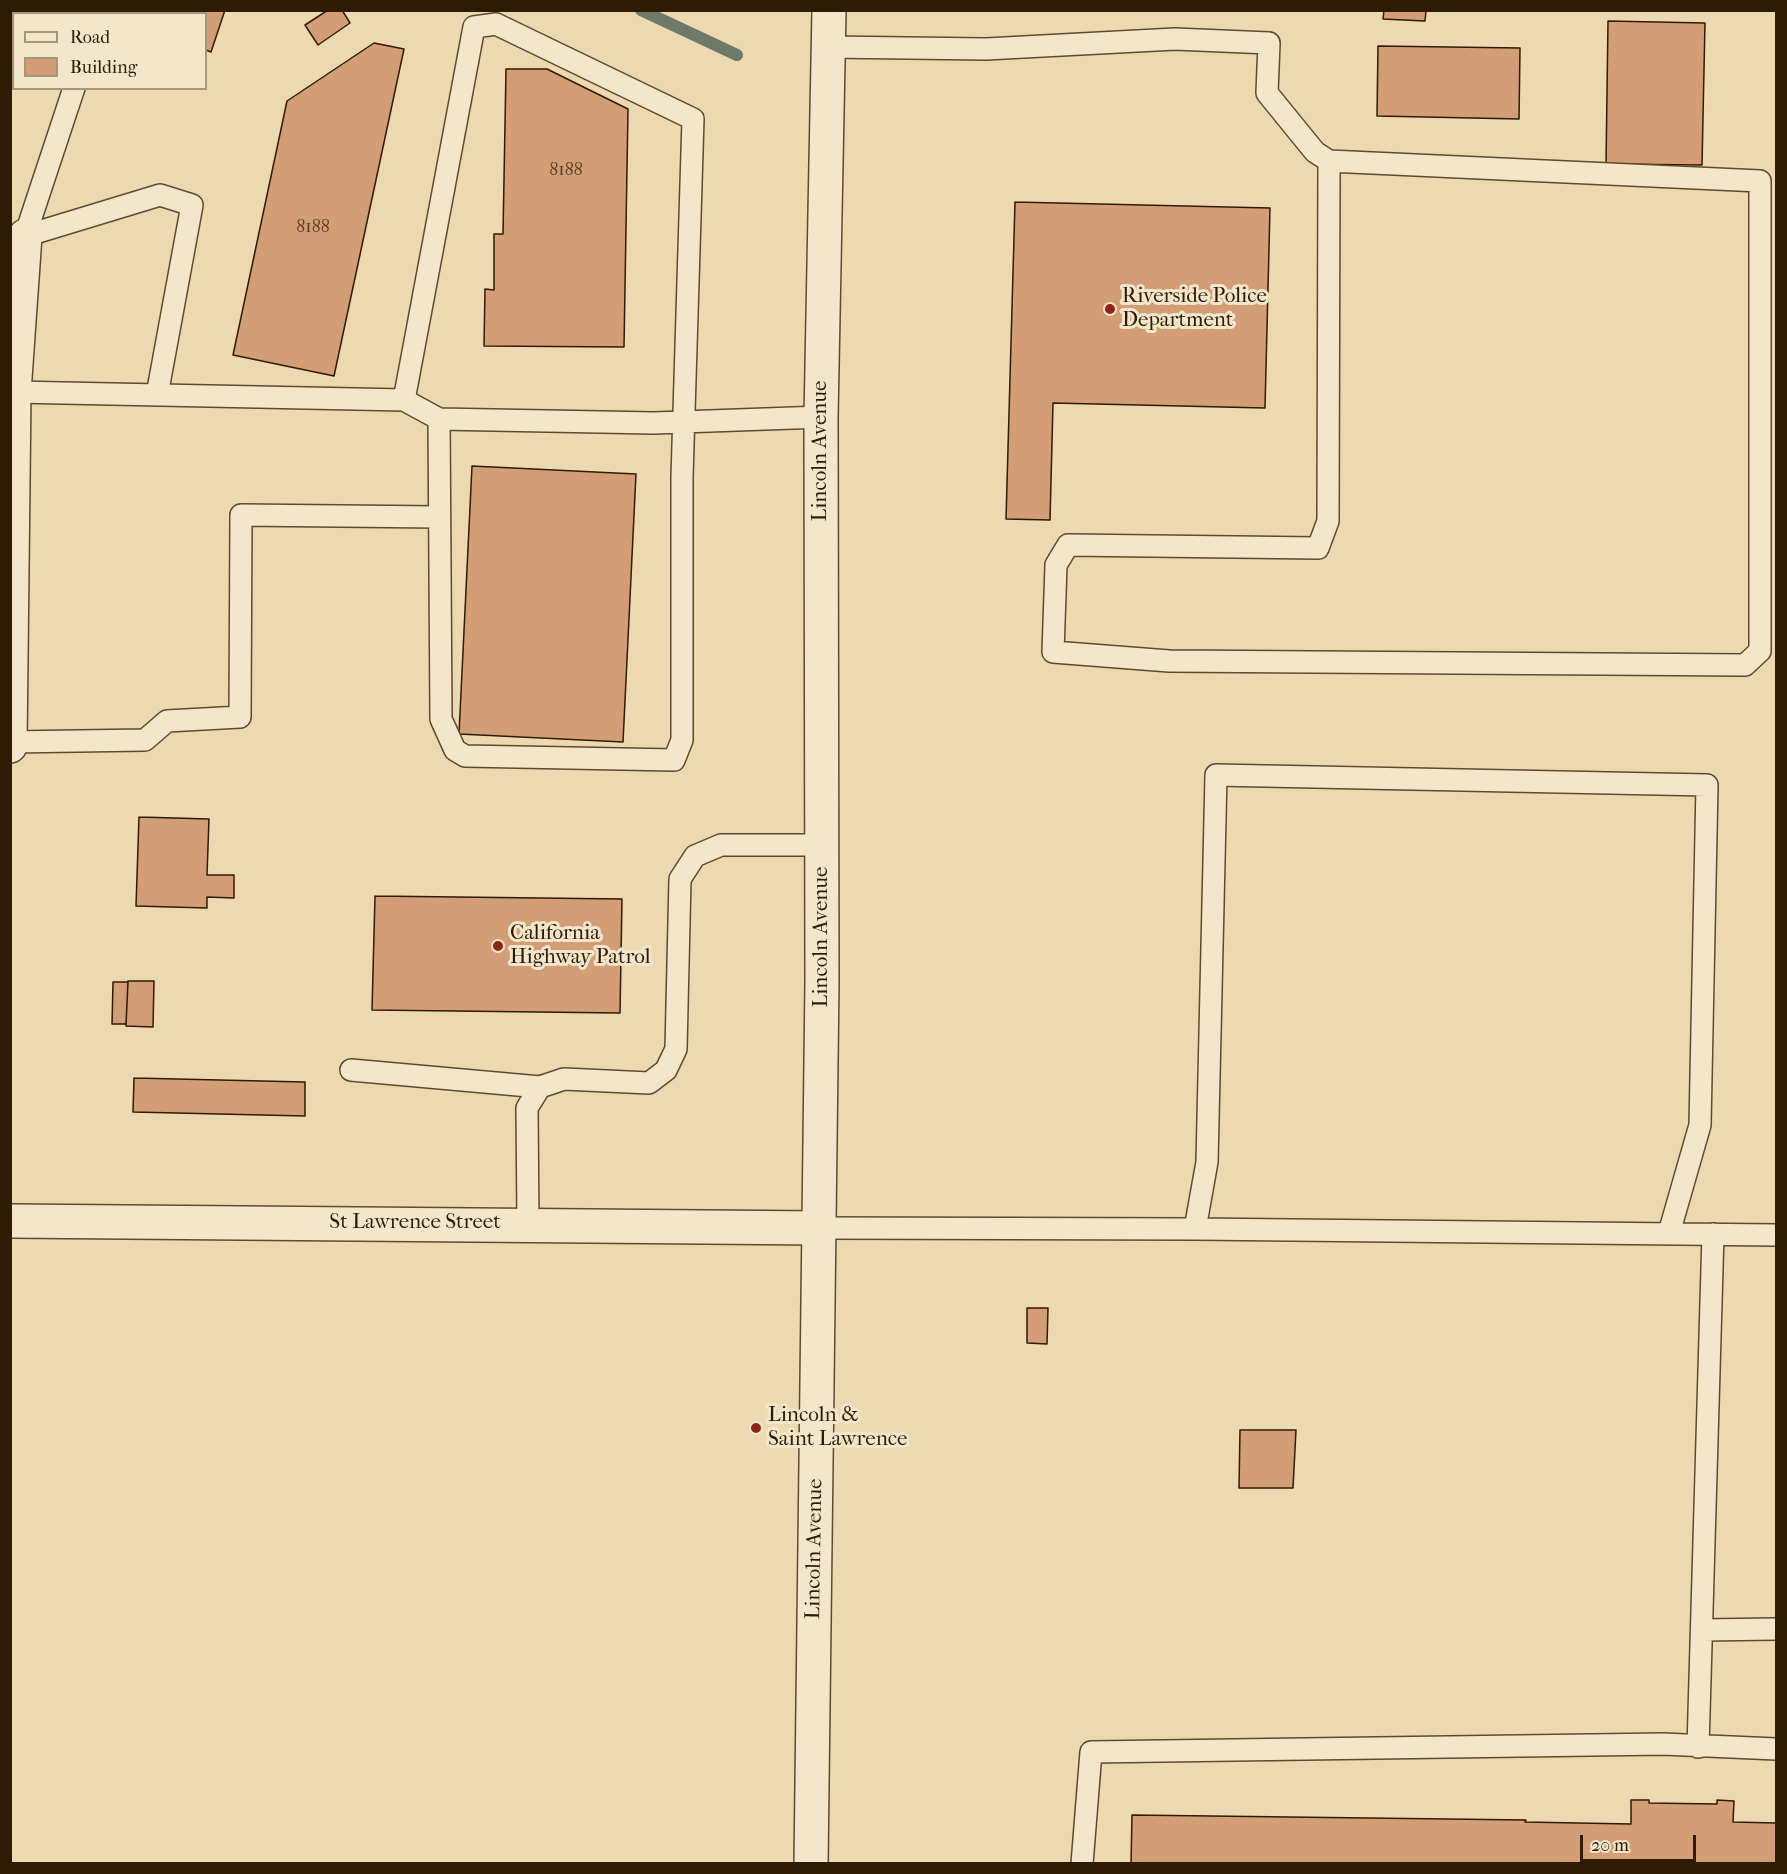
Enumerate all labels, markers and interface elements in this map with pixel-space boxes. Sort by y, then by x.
legend [12,12,207,90]
text: Road [70,27,110,48]
text: Building [70,57,137,78]
house number: 8188 [549,160,583,182]
house number: 8188 [296,217,330,239]
place label: Riverside Police Department [1122,284,1267,334]
marker: Riverside Police Department [1103,302,1117,316]
street label: Lincoln Avenue [808,381,834,521]
street label: Lincoln Avenue [809,867,835,1007]
place label: California Highway Patrol [510,921,651,971]
marker: California Highway Patrol [491,939,505,953]
street label: St Lawrence Street [329,1210,501,1236]
place label: Lincoln & Saint Lawrence [768,1403,907,1453]
marker: Lincoln & Saint Lawrence [749,1421,763,1435]
street label: Lincoln Avenue [801,1478,829,1620]
scale bar [1583,1823,1698,1861]
text: 20 m [1591,1835,1629,1856]

